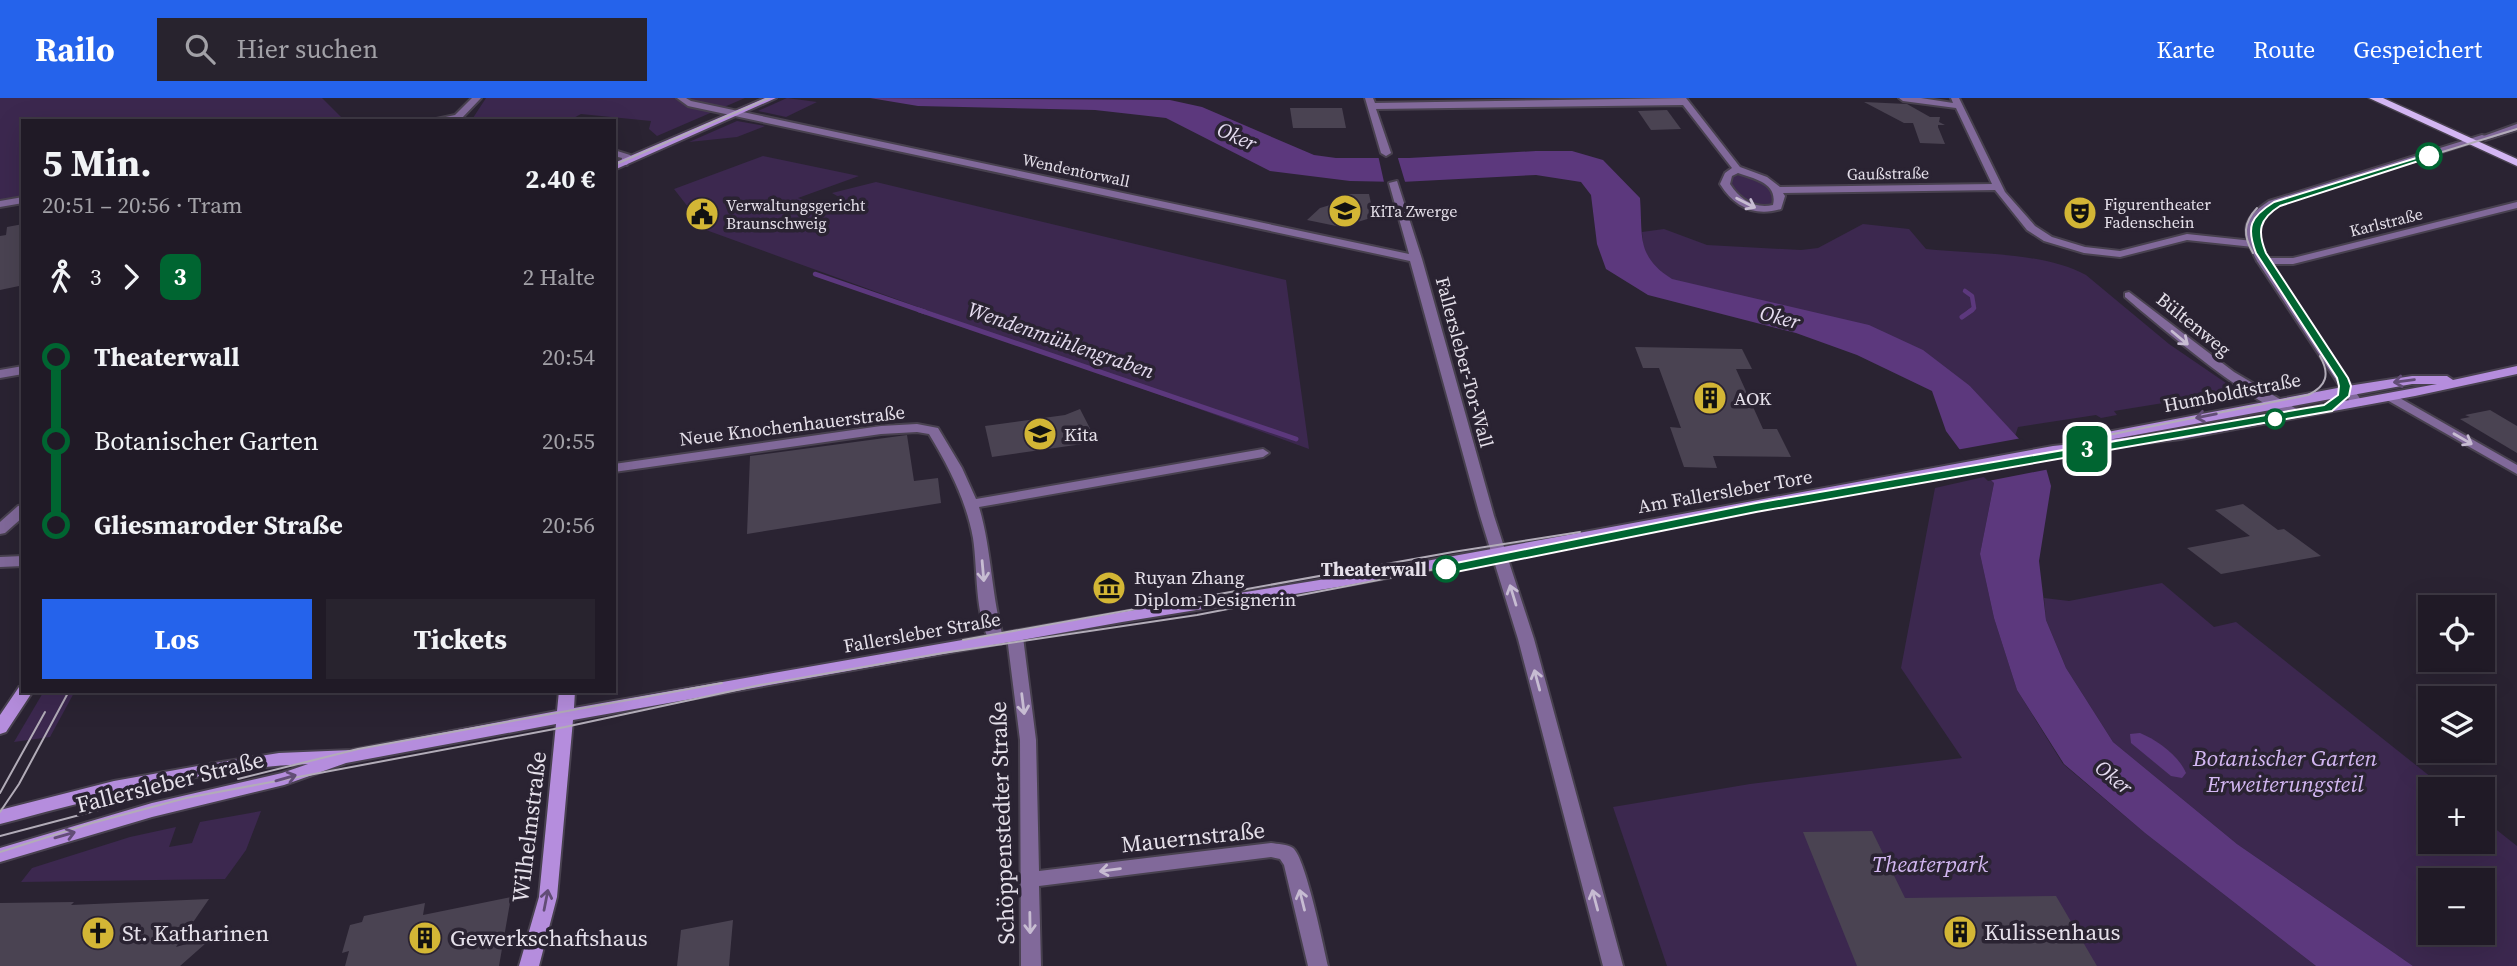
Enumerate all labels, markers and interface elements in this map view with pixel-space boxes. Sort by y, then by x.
search box [157,18,647,81]
text: Railo [35,27,115,72]
icon: search [181,30,219,68]
text: Hier suchen [237,31,378,67]
text: Karte [2156,33,2215,66]
text: Route [2253,33,2315,66]
text: Gespeichert [2353,33,2482,66]
water label: Oker [1213,115,1262,158]
text: 5 Min. [42,137,152,189]
unlabelled marker [2416,143,2442,169]
street label: Wendentorwall [1020,148,1132,192]
text: 2.40 € [525,161,595,197]
street label: Gaußstraße [1847,161,1929,185]
text: 20:51 – 20:56 · Tram [42,189,242,221]
school or university icon: KiTa Zwerge [1326,192,1364,230]
place label: Figurentheater Fadenschein [2104,193,2211,233]
place label: Verwaltungsgericht Braunschweig [726,194,866,234]
theatre icon: Figurentheater Fadenschein [2061,194,2099,232]
public building icon: Verwaltungsgericht Braunschweig [683,195,721,233]
one-way arrow [1736,197,1756,211]
place label: KiTa Zwerge [1370,200,1457,222]
street label: Karlstraße [2347,202,2425,242]
icon: walk [42,258,80,296]
icon: forward [112,258,150,296]
text: 3 [174,260,187,293]
text: 3 [90,261,102,293]
text: 2 Halte [523,261,595,293]
street label: Fallersleber-Tor-Wall [1430,274,1500,451]
street label: Bültenweg [2151,286,2237,362]
water label: Wendenmühlengraben [964,294,1158,386]
water label: Oker [1757,298,1804,336]
one-way arrow [2171,330,2189,346]
text: Theaterwall [94,339,240,375]
text: 20:54 [542,341,595,373]
street label: Humboldtstraße [2161,366,2303,418]
one-way arrow [2393,375,2416,388]
building icon: AOK [1691,379,1729,417]
place label: AOK [1734,385,1772,411]
street label: Neue Knochenhauerstraße [678,398,906,452]
unlabelled marker [2265,409,2285,429]
one-way arrow [2195,410,2218,423]
school or university icon: Kita [1021,415,1059,453]
place label: Kita [1064,421,1099,447]
text: Botanischer Garten [94,423,319,459]
text: 20:55 [542,425,595,457]
line badge: 3 [2064,426,2110,472]
text: 3 [2080,432,2094,465]
one-way arrow [2452,432,2472,446]
street label: Am Fallersleber Tore [1636,463,1814,519]
text: Gliesmaroder Straße [94,507,343,543]
text: 20:56 [542,509,595,541]
place label: Theaterwall [1321,556,1427,582]
marker: Theaterwall [1433,556,1459,582]
one-way arrow [977,560,990,582]
place label: Ruyan Zhang Diplom-Designerin [1134,564,1296,612]
museum icon: Ruyan Zhang Diplom-Designerin [1090,569,1128,607]
one-way arrow [1506,585,1518,607]
map controls [2418,595,2495,945]
button: locate [2418,595,2495,672]
button: Los [42,599,312,679]
button: Tickets [326,599,595,679]
street label: Fallersleber Straße [841,605,1003,659]
one-way arrow [1530,669,1543,692]
button: layers [2418,686,2495,763]
one-way arrow [1017,693,1030,715]
street label: Schöppenstedter Straße [982,701,1022,945]
park label: Botanischer Garten Erweiterungsteil [2192,742,2377,800]
street label: Fallersleber Straße [73,743,267,821]
street label: Wilhelmstraße [504,749,554,905]
water label: Oker [2089,753,2139,801]
one-way arrow [274,771,296,784]
button: + [2418,777,2495,854]
street label: Mauernstraße [1119,814,1267,860]
one-way arrow [54,827,76,840]
park label: Theaterpark [1872,848,1988,880]
one-way arrow [1099,864,1122,877]
button: − [2418,868,2495,945]
one-way arrow [540,889,553,912]
one-way arrow [1295,889,1308,912]
one-way arrow [1588,889,1601,912]
one-way arrow [1023,911,1037,934]
building icon: Kulissenhaus [1941,913,1979,951]
church icon: St. Katharinen [79,914,117,952]
place label: Kulissenhaus [1984,916,2121,948]
place label: St. Katharinen [122,917,269,949]
building icon: Gewerkschaftshaus [406,919,444,957]
place label: Gewerkschaftshaus [450,922,648,954]

